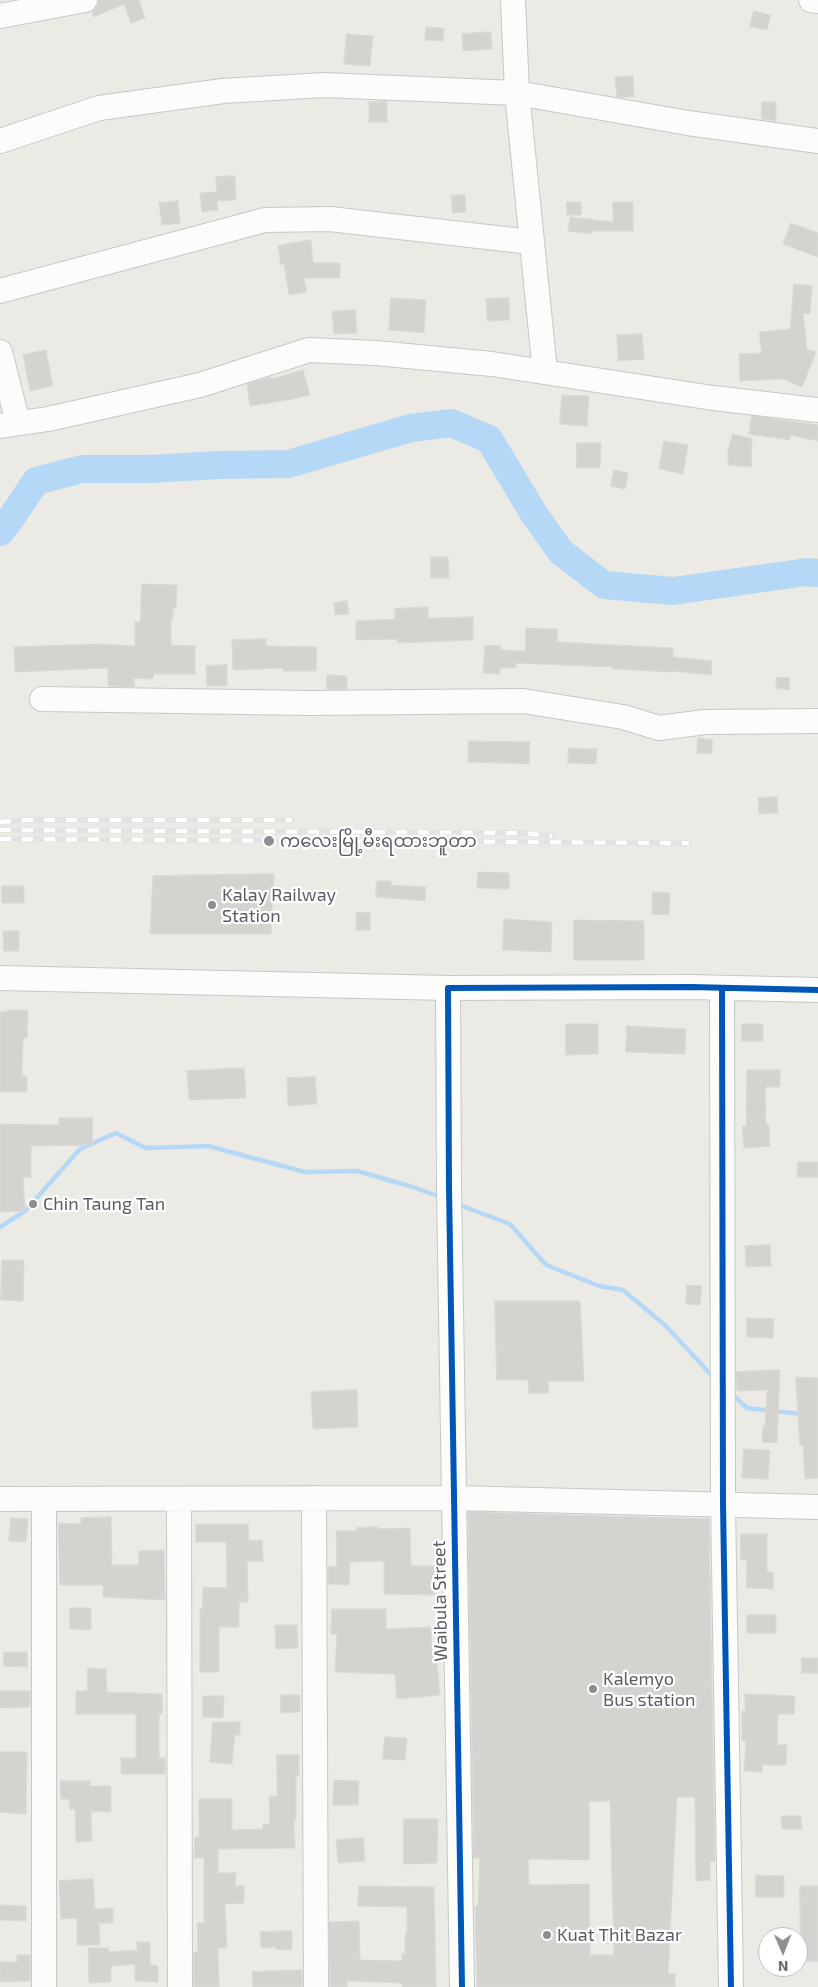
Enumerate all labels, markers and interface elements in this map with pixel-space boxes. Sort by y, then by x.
place label: ကလေးမြို့မီးရထားဘူတာ [280,830,477,852]
marker: ကလေးမြို့မီးရထားဘူတာ [262,834,276,848]
place label: Kalay Railway Station [222,884,336,926]
marker: Kalay Railway Station [206,899,218,911]
place label: Chin Taung Tan [43,1193,165,1215]
marker: Chin Taung Tan [27,1198,39,1210]
street label: Waibula Street [428,1540,452,1662]
place label: Kalemyo Bus station [603,1668,695,1710]
marker: Kalemyo Bus station [587,1683,599,1695]
place label: Kuat Thit Bazar [557,1924,682,1946]
north arrow [758,1927,808,1977]
marker: Kuat Thit Bazar [541,1929,553,1941]
text: N [778,1958,788,1975]

